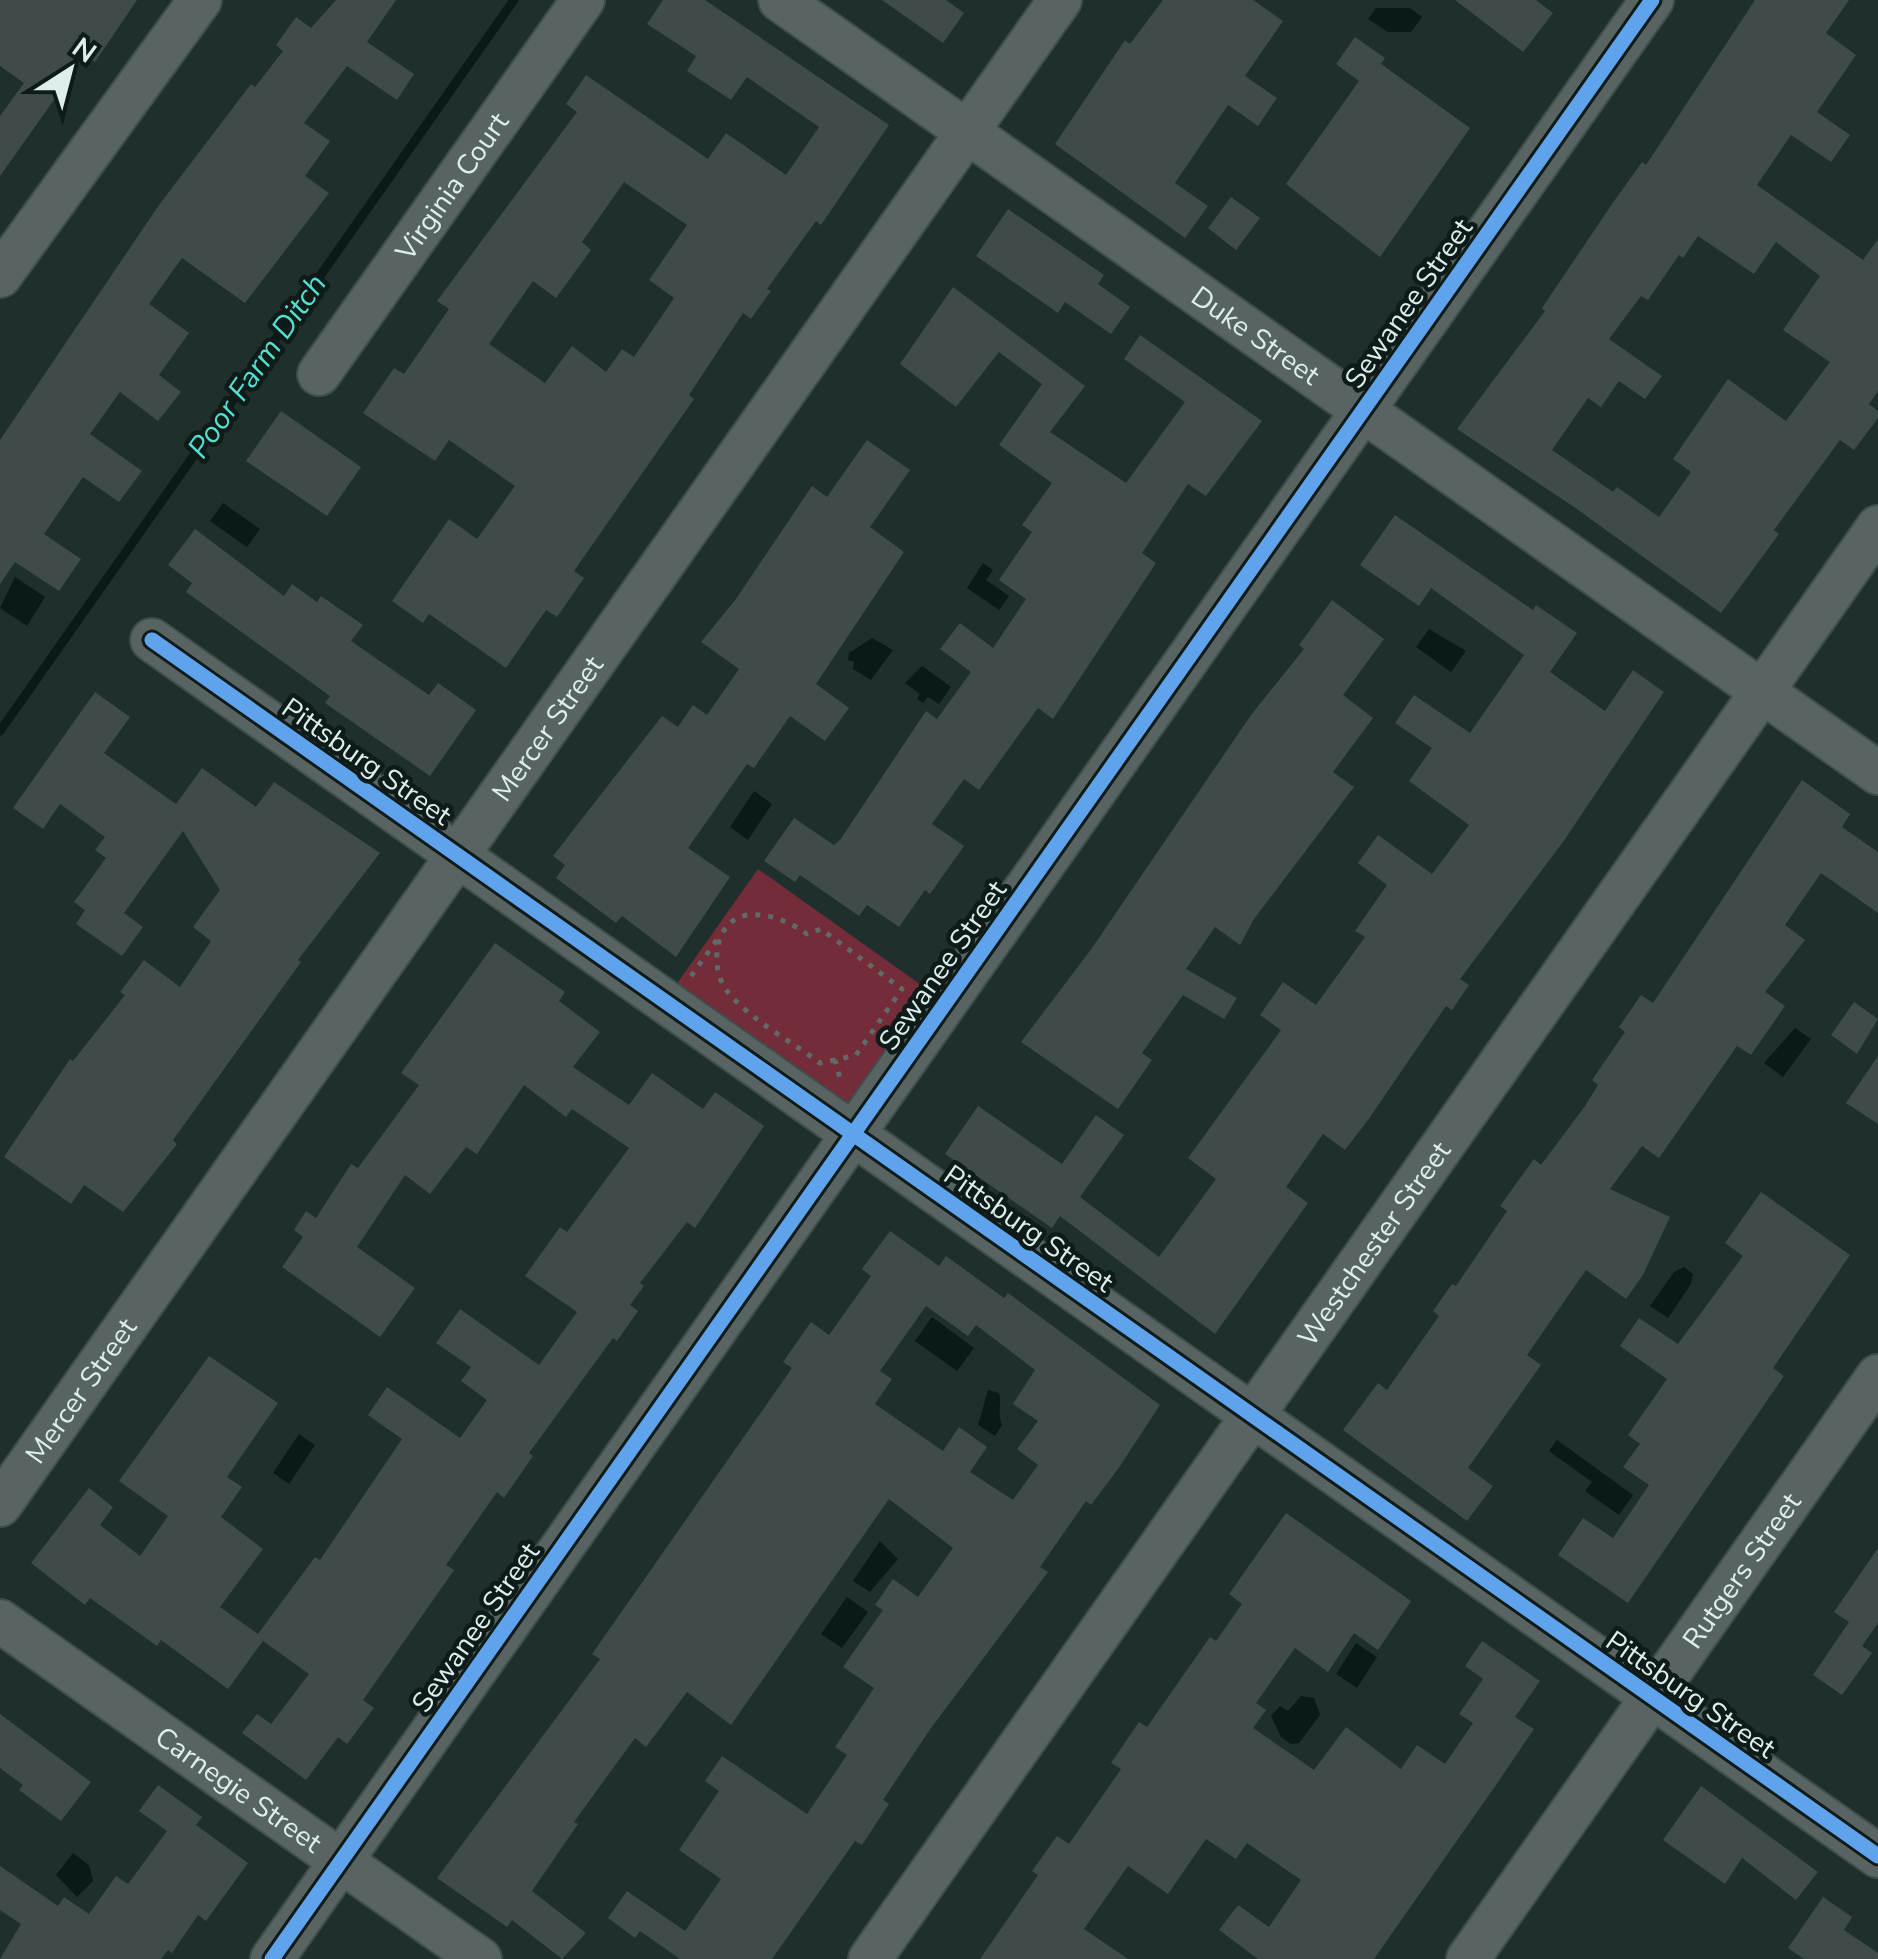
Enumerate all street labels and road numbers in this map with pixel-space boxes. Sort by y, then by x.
street label: Virginia Court [387,105,518,269]
street label: Sewanee Street [1336,211,1482,396]
street label: Duke Street [1184,278,1327,394]
street label: Mercer Street [483,648,612,809]
street label: Pittsburg Street [274,689,459,835]
street label: Sewanee Street [870,873,1016,1058]
street label: Westchester Street [1289,1134,1460,1354]
street label: Pittsburg Street [936,1156,1121,1302]
street label: Mercer Street [17,1311,146,1472]
street label: Rutgers Street [1674,1485,1810,1657]
street label: Sewanee Street [403,1535,549,1720]
street label: Pittsburg Street [1598,1622,1783,1768]
street label: Carnegie Street [147,1718,329,1862]

